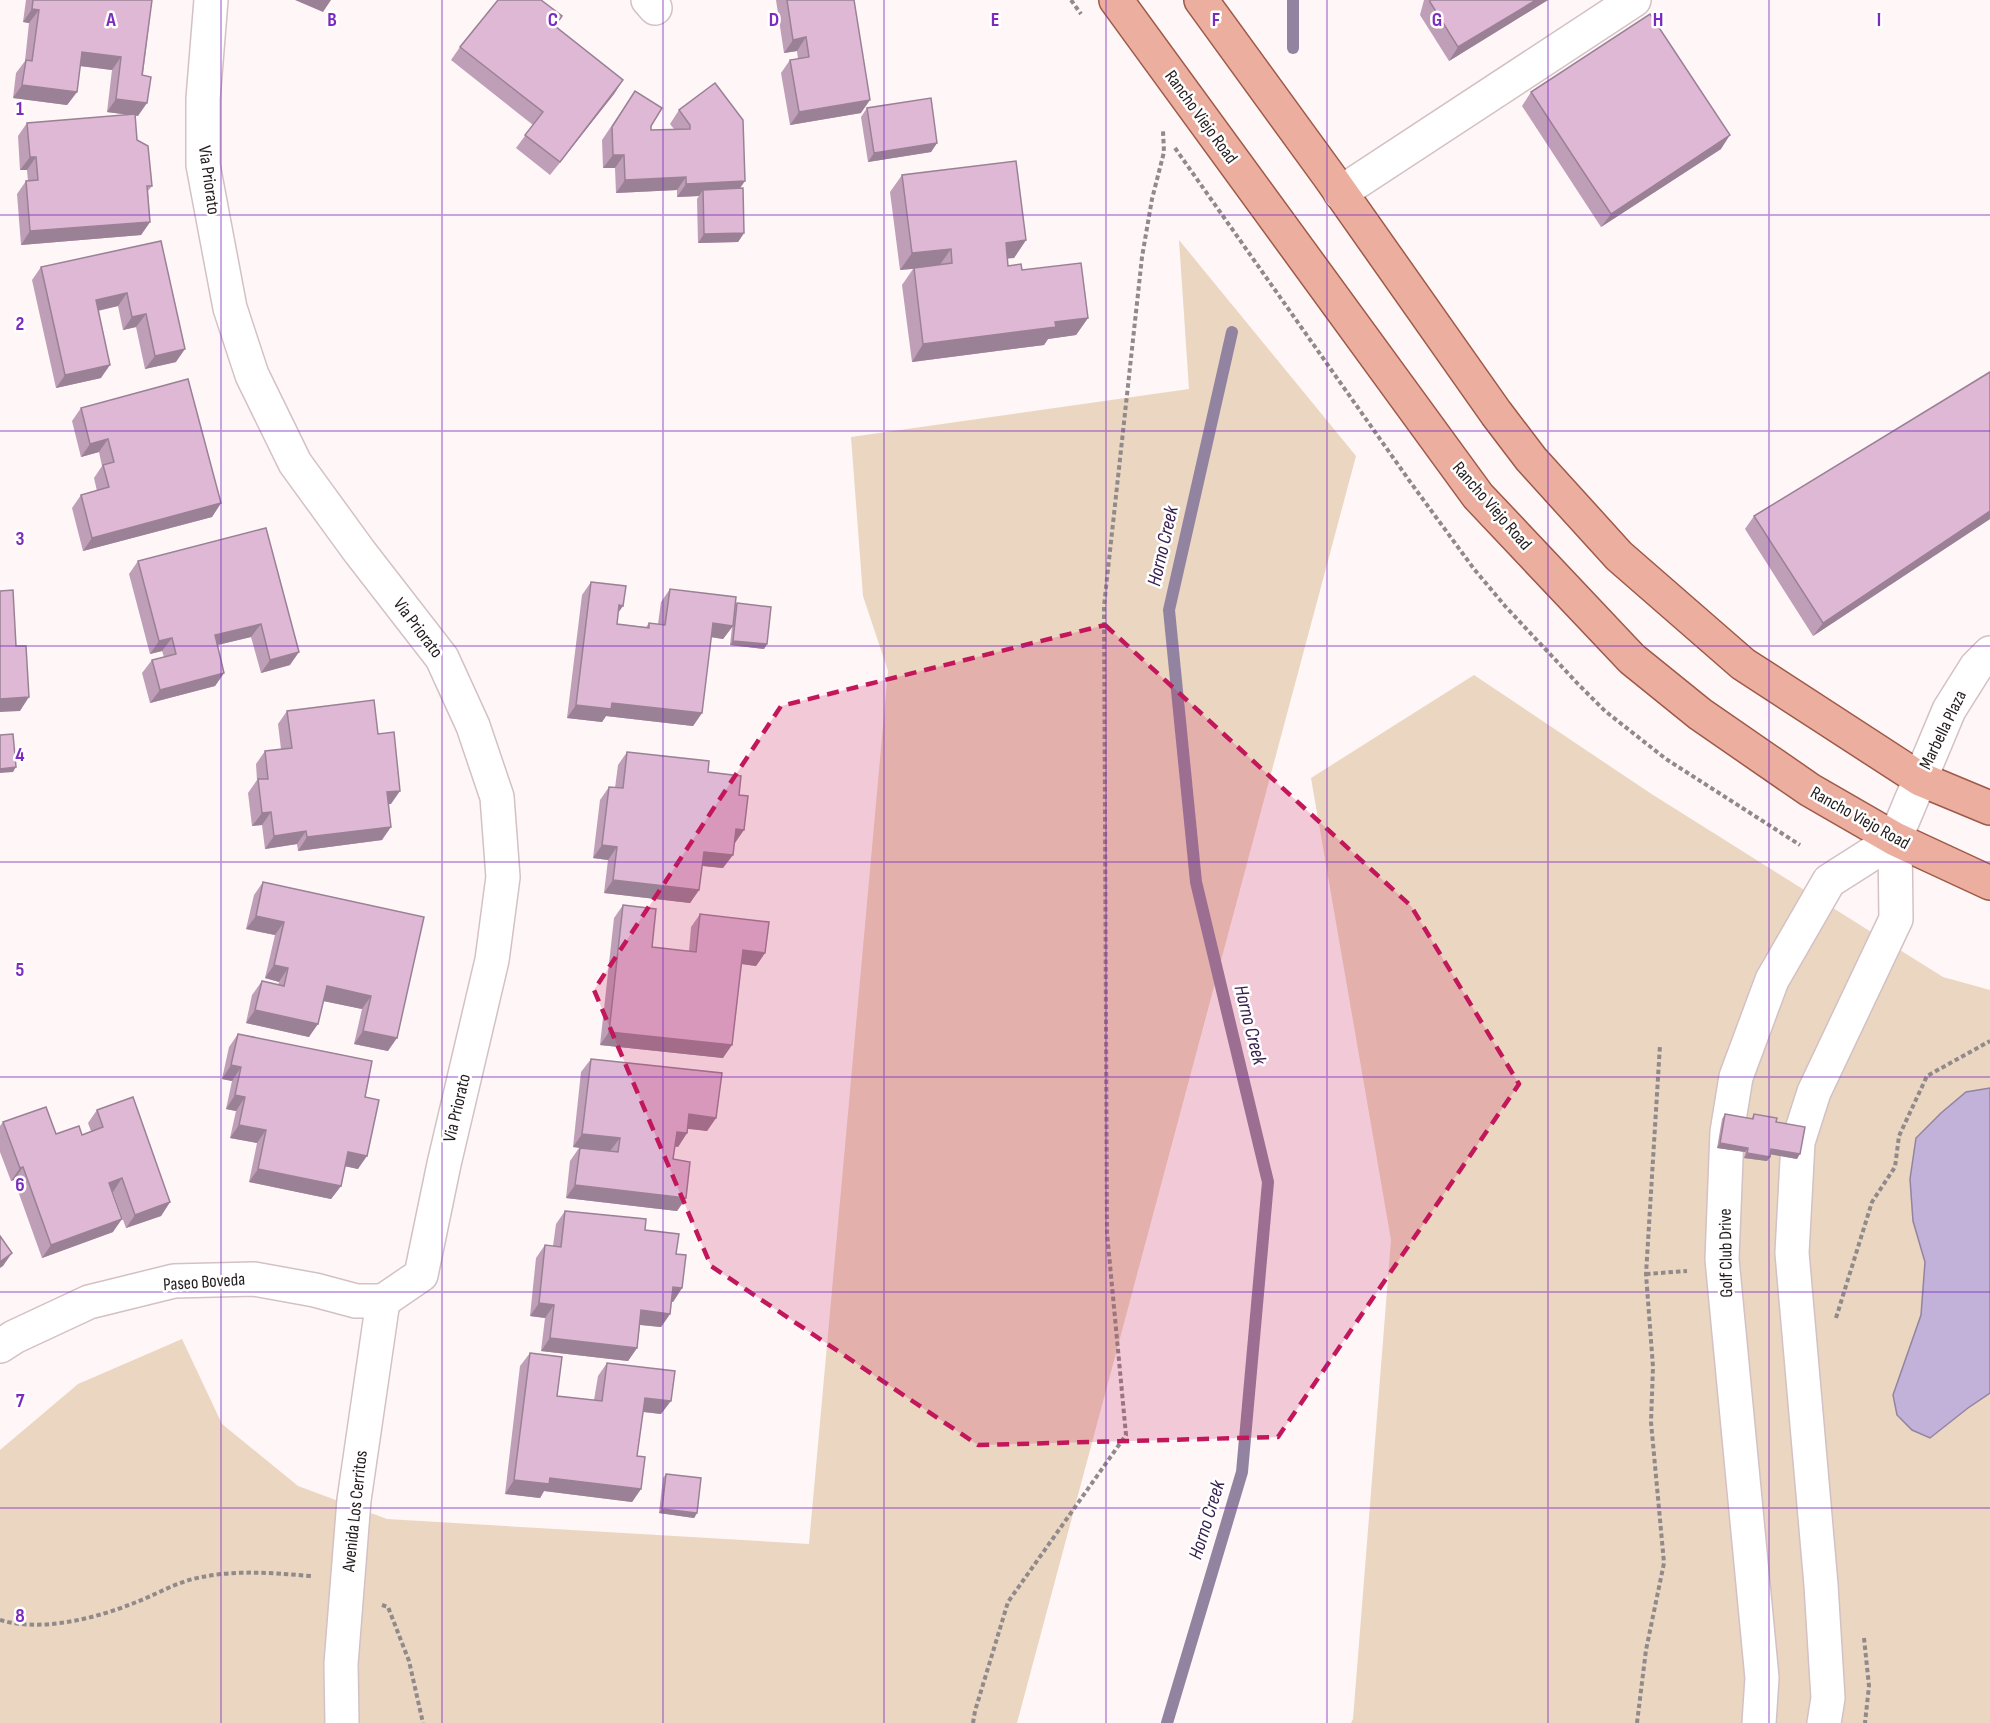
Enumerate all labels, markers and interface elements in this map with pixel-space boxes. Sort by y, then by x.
text: A [105,8,116,32]
text: B [327,8,337,32]
text: C [548,8,558,32]
text: D [769,8,779,32]
text: E [991,8,999,32]
text: F [1212,8,1220,32]
text: G [1432,8,1442,32]
text: H [1653,8,1663,32]
text: I [1877,8,1881,32]
street label: Rancho Viejo Road [1160,66,1242,168]
text: 1 [16,97,24,121]
street label: Via Priorato [194,144,224,216]
text: 2 [16,312,24,336]
street label: Rancho Viejo Road [1448,458,1536,554]
water label: Horno Creek [1142,503,1184,588]
text: 3 [16,527,25,551]
street label: Via Priorato [389,594,447,662]
street label: Marbella Plaza [1915,687,1971,773]
text: 4 [15,743,25,767]
street label: Rancho Viejo Road [1807,782,1913,854]
text: 5 [16,958,25,982]
water label: Horno Creek [1229,983,1272,1068]
street label: Via Priorato [439,1072,475,1144]
text: 6 [15,1173,25,1197]
street label: Golf Club Drive [1715,1208,1737,1298]
street label: Paseo Boveda [162,1269,246,1295]
text: 7 [16,1389,25,1413]
street label: Avenida Los Cerritos [338,1449,372,1574]
water label: Horno Creek [1184,1477,1230,1562]
text: 8 [15,1604,25,1628]

